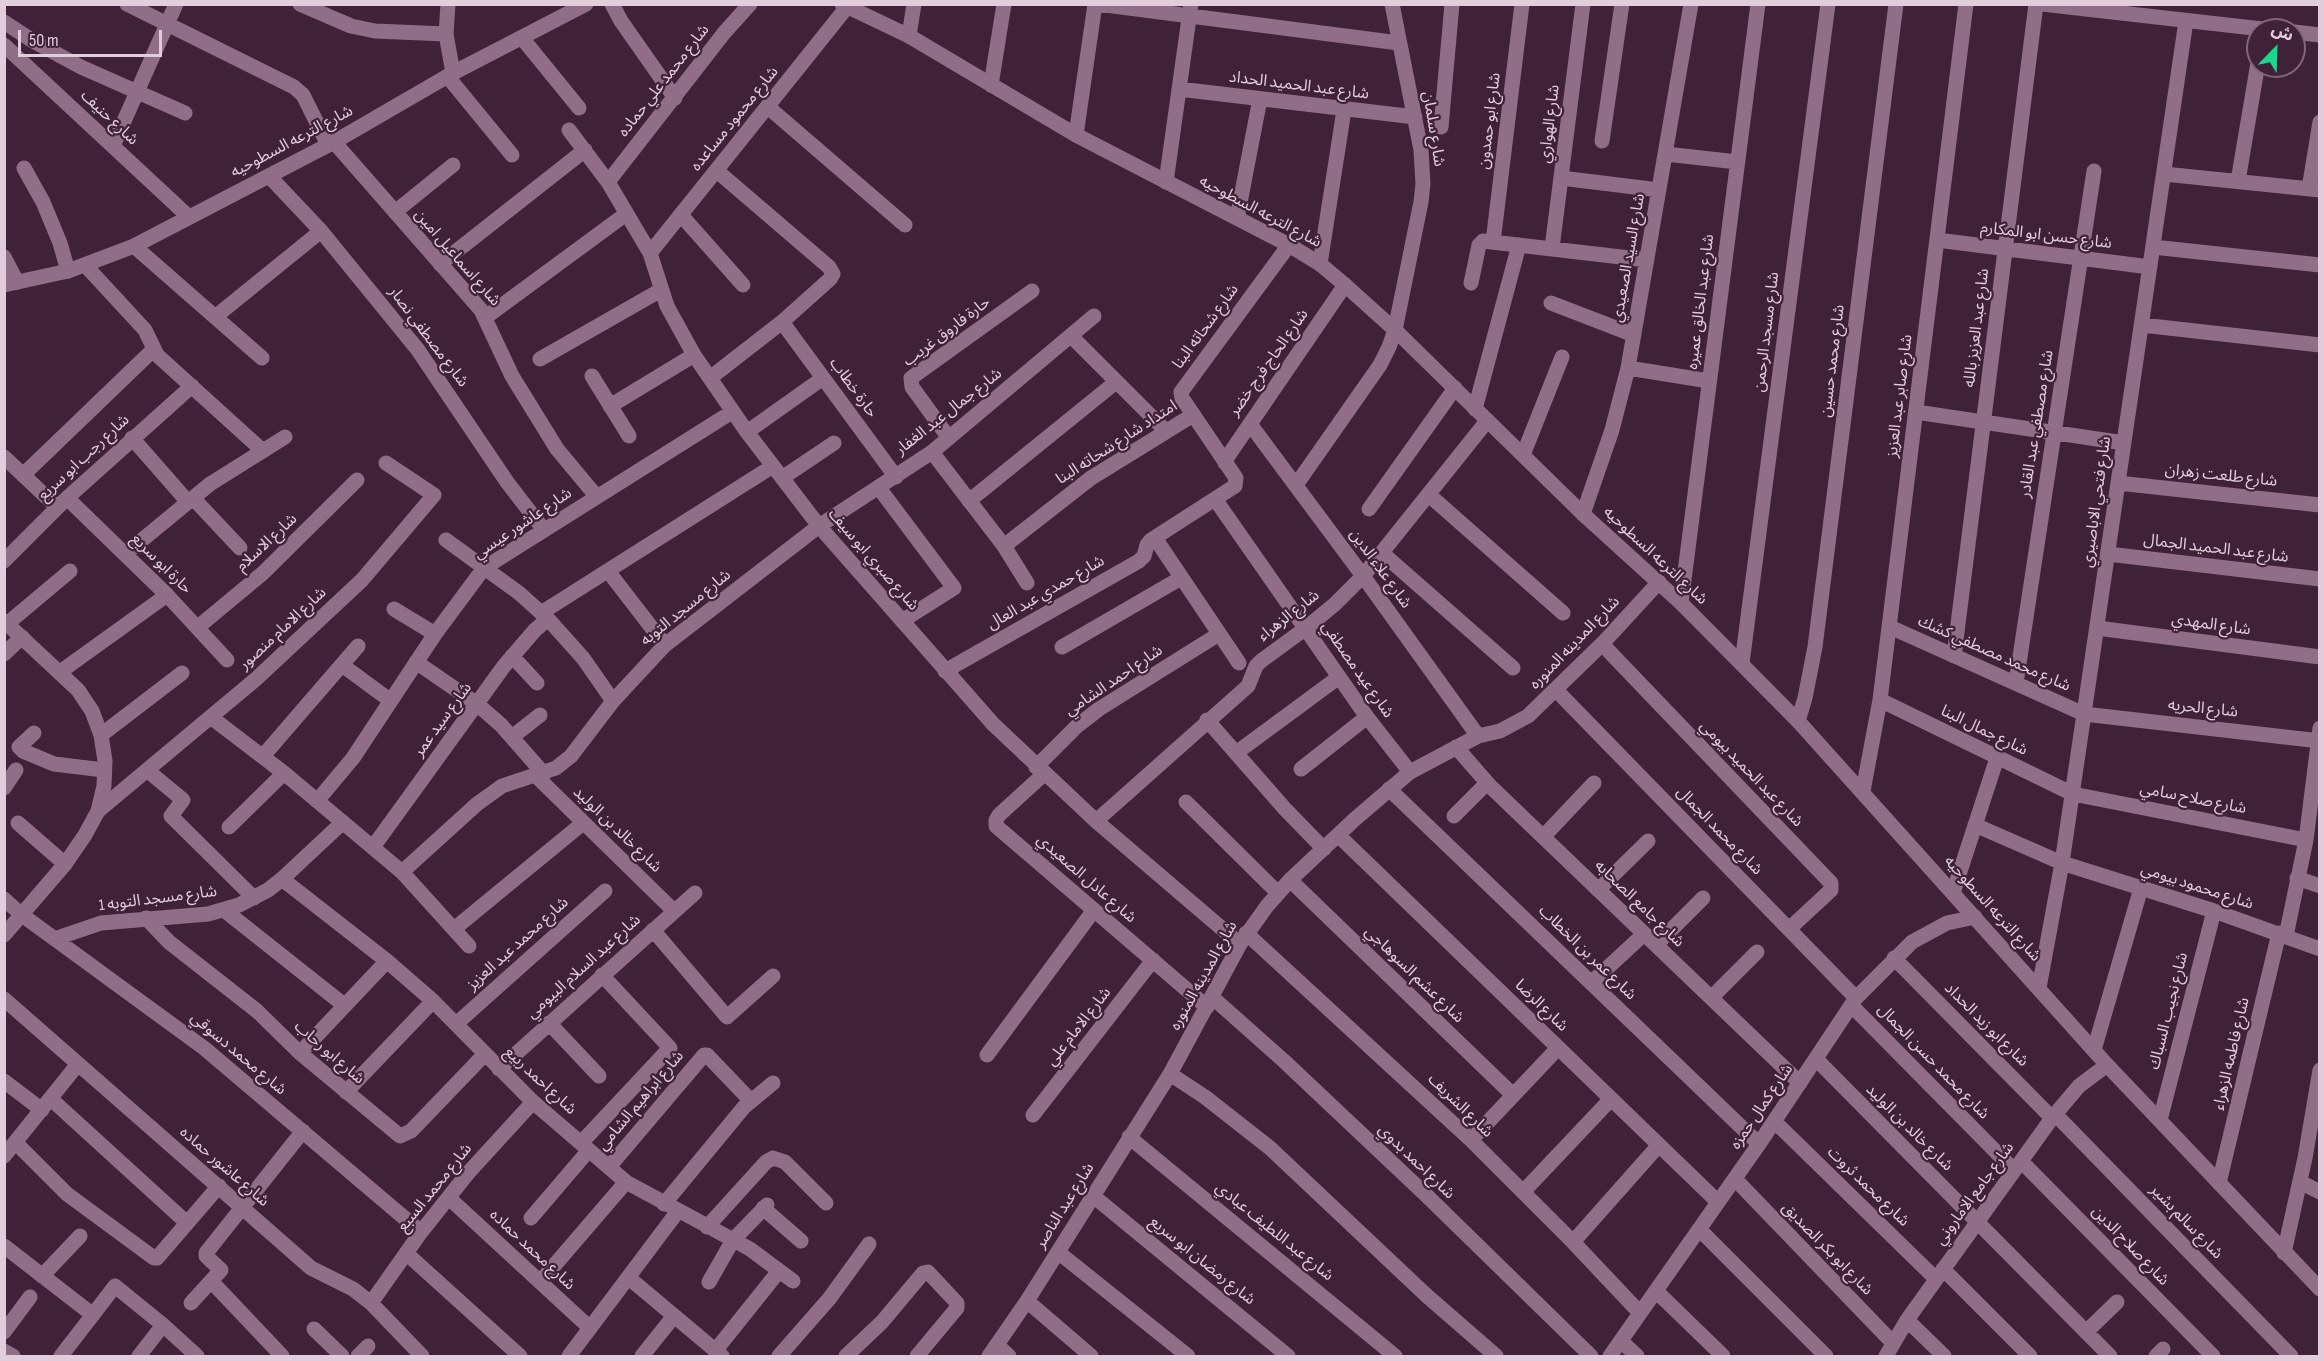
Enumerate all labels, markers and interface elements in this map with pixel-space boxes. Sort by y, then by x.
scale bar [21,18,165,56]
north arrow [2246,18,2306,78]
text: ش [2269,20,2296,46]
street label: شارع محمد علي حماده [614,21,714,141]
text: 50 m [29,30,59,51]
street label: شارع محمود مساعده [687,63,783,175]
street label: شارع عبد الحميد الحداد [1228,68,1370,104]
street label: شارع ابو حمدون [1475,72,1505,170]
street label: شارع الهواري [1536,84,1564,164]
street label: شارع حنيف [76,86,142,150]
street label: شارع سلمان [1418,90,1448,168]
street label: شارع الترعه السطوحيه [228,102,356,182]
street label: شارع الترعه السطوحيه [1196,172,1324,252]
street label: شارع السيد الصعيدي [1608,192,1650,324]
street label: شارع اسماعيل امين [410,206,504,310]
street label: شارع حسن ابو المكارم [1979,218,2113,254]
street label: شارع عبد الخالق عميره [1683,233,1719,371]
street label: شارع عبد العزيز بالله [1960,267,1994,389]
street label: شارع مسجد الرحمن [1750,271,1784,393]
street label: شارع شحاته البنا [1169,281,1243,373]
street label: شارع مصطفي نصار [384,283,472,391]
street label: حارة فاروق غريب [900,293,994,371]
street label: شارع محمد حسين [1817,304,1849,418]
street label: شارع الحاج فرج خضر [1225,306,1313,420]
street label: شارع صابر عبد العزيز [1883,333,1917,459]
street label: شارع مصطفي عبد القادر [2016,349,2058,499]
street label: حارة خطاب [825,354,881,422]
street label: شارع جمال عبد الغفار [892,364,1006,460]
street label: امتداد شارع شحاته البنا [1053,397,1181,489]
street label: شارع رجب ابو سريع [34,411,134,505]
street label: شارع فتحي الاباصيري [2078,435,2116,569]
street label: شارع طلعت زهران [2164,461,2278,491]
street label: شارع عاشور عيسي [470,484,576,564]
street label: شارع الترعه السطوحيه [1599,503,1711,609]
street label: شارع صبري ابو سيف [823,505,923,615]
street label: شارع الاسلام [232,510,302,576]
street label: شارع علاء الدين [1345,526,1415,612]
street label: حارة ابو سريع [127,530,195,598]
street label: شارع عبد الحميد الجمال [2142,531,2290,567]
street label: شارع حمدي عبد العال [984,552,1108,634]
street label: شارع مسجد التوبه [637,566,735,650]
street label: شارع الامام منصور [235,584,331,674]
street label: شارع الزهراء [1254,586,1324,646]
street label: شارع المدينه المنوره [1526,592,1624,694]
street label: شارع المهدي [2170,610,2252,640]
street label: شارع محمد مصطفي كشك [1915,612,2073,696]
street label: شارع عيد مصطفي [1317,618,1397,722]
street label: شارع احمد الشامي [1062,641,1166,721]
street label: شارع سيد عمر [410,679,476,761]
street label: شارع الحريه [2167,696,2239,722]
street label: شارع جمال البنا [1937,702,2031,760]
street label: شارع عبد الحميد بيومي [1695,717,1807,831]
street label: شارع صلاح سامي [2138,779,2248,819]
street label: شارع خالد بن الوليد [569,783,665,877]
street label: شارع محمد الجمال [1672,783,1766,879]
street label: شارع عادل الصعيدي [1032,830,1140,928]
street label: شارع الترعه السطوحيه [1939,852,2045,966]
street label: شارع جامع الصحابه [1590,856,1688,952]
street label: شارع محمود بيومي [2138,860,2256,914]
street label: شارع مسجد التوبه 1 [98,882,218,916]
street label: شارع محمد عبد العزيز [463,893,573,995]
street label: شارع عمر بن الخطاب [1534,901,1640,1005]
street label: شارع عبد السلام البيومي [523,911,645,1023]
street label: شارع المدينه المنوره [1166,918,1242,1034]
street label: شارع عشم السوهاجي [1360,923,1468,1027]
street label: شارع نجيب السباك [2145,950,2193,1072]
street label: شارع الرضا [1510,976,1572,1036]
street label: شارع ابو زيد الحداد [1940,979,2032,1071]
street label: شارع الامام علي [1042,984,1116,1070]
street label: شارع فاطمه الزهراء [2210,996,2254,1112]
street label: شارع محمد حسن الجمال [1873,1000,1993,1124]
street label: شارع محمد دسوقي [186,1008,290,1100]
street label: شارع ابو رحاب [290,1017,368,1089]
street label: شارع احمد ربيع [500,1043,580,1119]
street label: شارع ابراهيم الشامي [594,1047,688,1155]
street label: شارع كمال حمزه [1726,1061,1798,1153]
street label: شارع الشريف [1423,1070,1497,1142]
street label: شارع خالد بن الوليد [1861,1080,1957,1176]
street label: شارع احمد بدوي [1374,1121,1458,1203]
street label: شارع عاشور حماده [175,1123,273,1211]
street label: شارع جامع الاماروني [1931,1139,2019,1249]
street label: شارع محمد السبع [394,1140,476,1236]
street label: شارع محمد ثروت [1823,1143,1913,1231]
street label: شارع عبد الناصر [1031,1160,1099,1252]
street label: شارع عبد اللطيف عبادي [1211,1178,1337,1286]
street label: شارع سالم بشير [2145,1181,2227,1263]
street label: شارع ابو بكر الصديق [1778,1198,1876,1300]
street label: شارع صلاح الدين [2087,1202,2173,1290]
street label: شارع محمد حماده [485,1205,579,1295]
street label: شارع رمضان ابو سريع [1145,1212,1259,1310]

